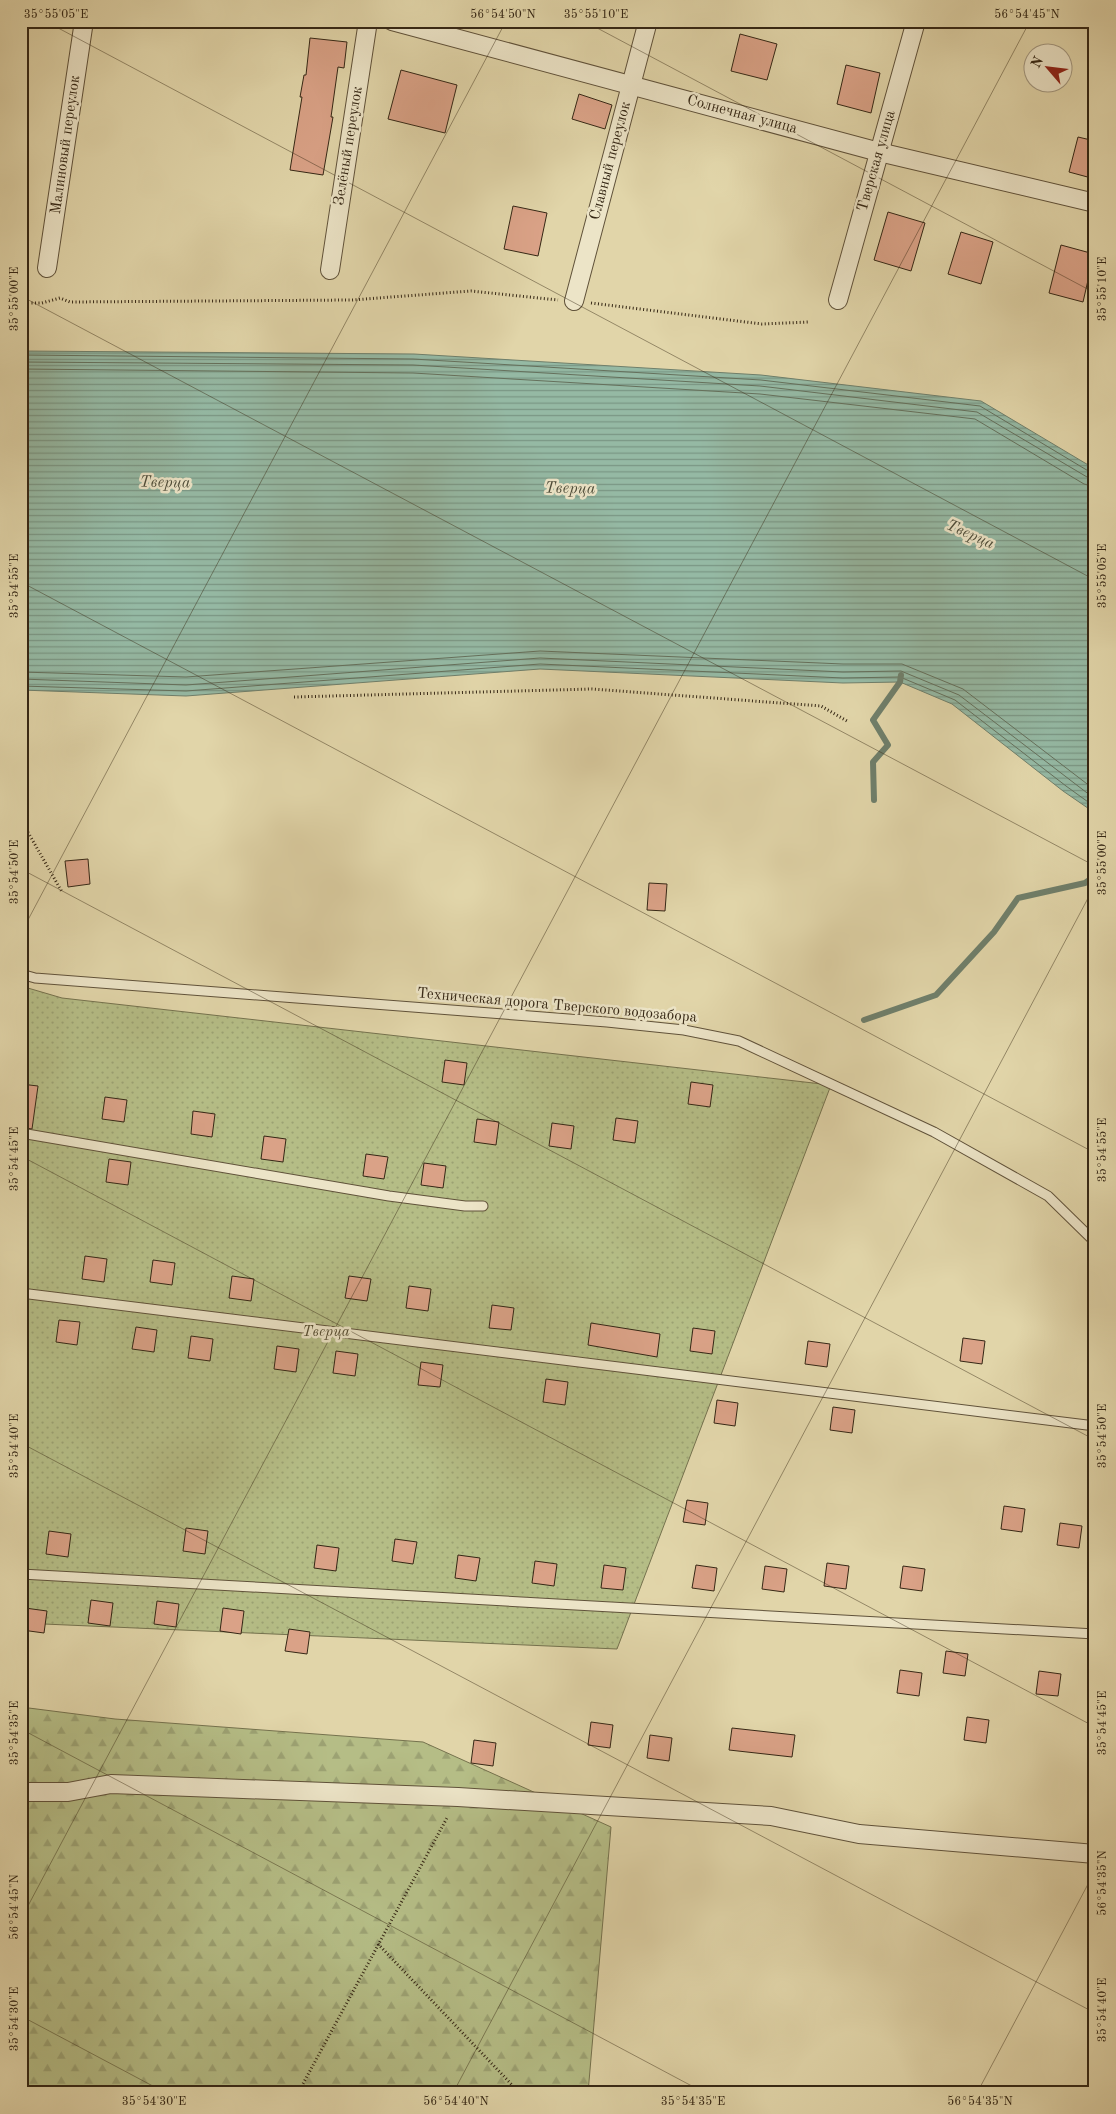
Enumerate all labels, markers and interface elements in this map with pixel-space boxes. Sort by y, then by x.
text: 35°55'05"E [24,8,88,21]
text: 56°54'50"N [470,8,536,21]
text: 35°55'10"E [564,8,628,21]
text: 56°54'45"N [994,8,1060,21]
north arrow [1024,42,1074,92]
text: N [1029,54,1046,70]
street label: Малиновый переулок [49,74,83,215]
street label: Зелёный переулок [332,85,366,207]
street label: Солнечная улица [685,93,799,137]
street label: Славный переулок [588,100,634,222]
street label: Тверская улица [855,108,899,213]
text: 35°55'10"E [1096,257,1109,321]
text: 35°55'00"E [8,267,21,331]
water label: Тверца [139,475,191,491]
water label: Тверца [544,481,596,497]
water label: Тверца [944,517,997,553]
text: 35°55'05"E [1096,544,1109,608]
text: 35°54'55"E [8,554,21,618]
text: 35°55'00"E [1096,831,1109,895]
text: 35°54'50"E [8,840,21,904]
street label: Техническая дорога Тверского водозабора [417,986,698,1026]
text: 35°54'55"E [1096,1118,1109,1182]
text: 35°54'45"E [8,1127,21,1191]
park label: Тверца [302,1325,350,1340]
text: 35°54'50"E [1096,1404,1109,1468]
text: 35°54'40"E [8,1414,21,1478]
text: 35°54'45"E [1096,1691,1109,1755]
text: 35°54'35"E [8,1701,21,1765]
text: 56°54'35"N [1096,1850,1109,1916]
text: 56°54'45"N [8,1874,21,1940]
text: 35°54'40"E [1096,1978,1109,2042]
text: 35°54'30"E [8,1987,21,2051]
text: 35°54'30"E [122,2095,186,2108]
text: 56°54'40"N [423,2095,489,2108]
text: 35°54'35"E [661,2095,725,2108]
text: 56°54'35"N [947,2095,1013,2108]

